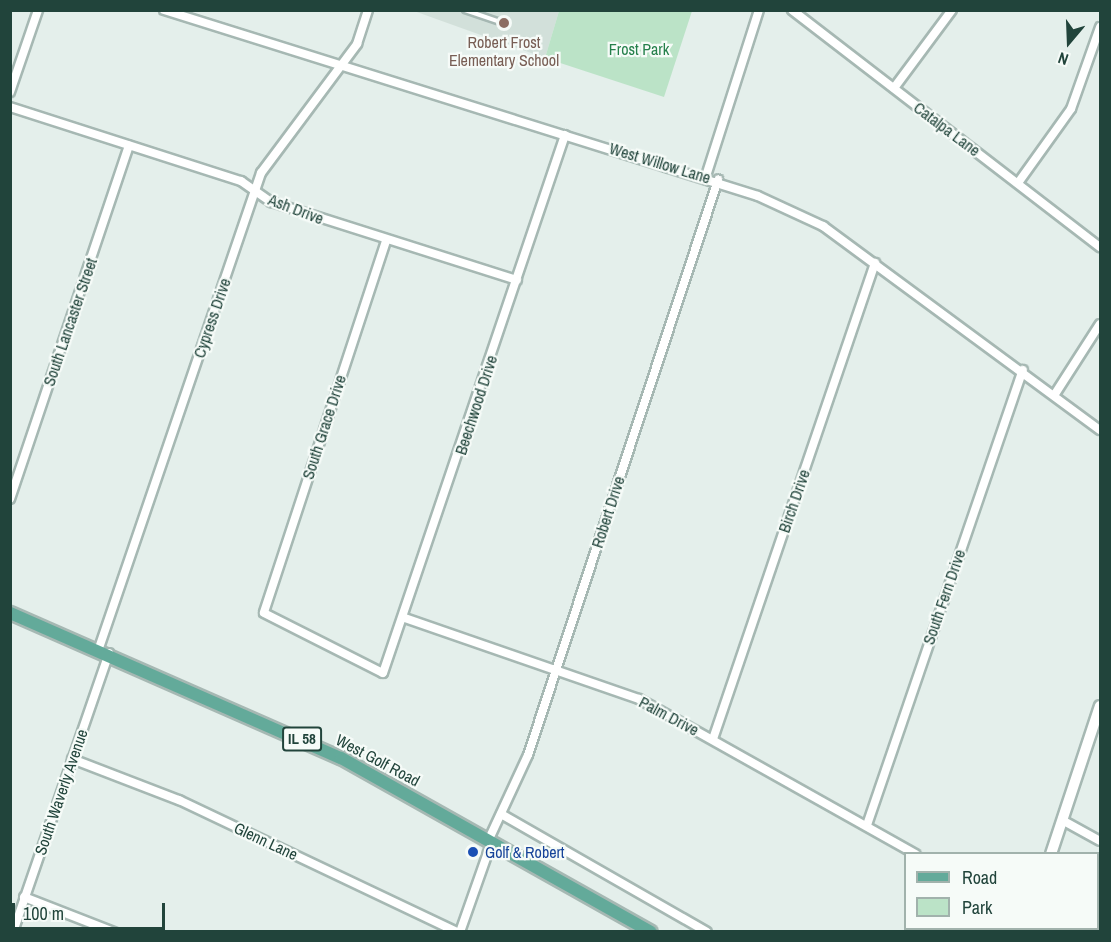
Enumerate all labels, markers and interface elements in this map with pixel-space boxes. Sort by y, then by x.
north arrow [1039,12,1099,72]
marker: Robert Frost Elementary School [497,16,511,30]
place label: Robert Frost Elementary School [449,32,559,70]
park label: Frost Park [609,39,669,59]
text: N [1055,47,1071,71]
street label: Catalpa Lane [910,98,984,160]
street label: West Willow Lane [607,139,713,187]
street label: Ash Drive [266,190,326,228]
street label: South Lancaster Street [39,255,101,389]
street label: Cypress Drive [189,276,235,360]
street label: Beechwood Drive [451,353,501,457]
street label: South Grace Drive [298,372,350,482]
street label: Birch Drive [774,467,814,535]
street label: Robert Drive [587,474,629,550]
street label: South Fern Drive [919,547,969,647]
street label: Palm Drive [636,692,702,740]
street label: South Waverly Avenue [30,726,92,858]
road number: IL 58 [281,727,323,751]
street label: West Golf Road [333,730,423,790]
street label: Glenn Lane [231,818,301,864]
place label: Golf & Robert [485,842,564,862]
marker: Golf & Robert [466,845,480,859]
legend [904,852,1099,930]
text: Road [962,865,997,890]
scale bar [15,891,168,929]
text: Park [962,895,992,920]
text: 100 m [23,901,64,926]

